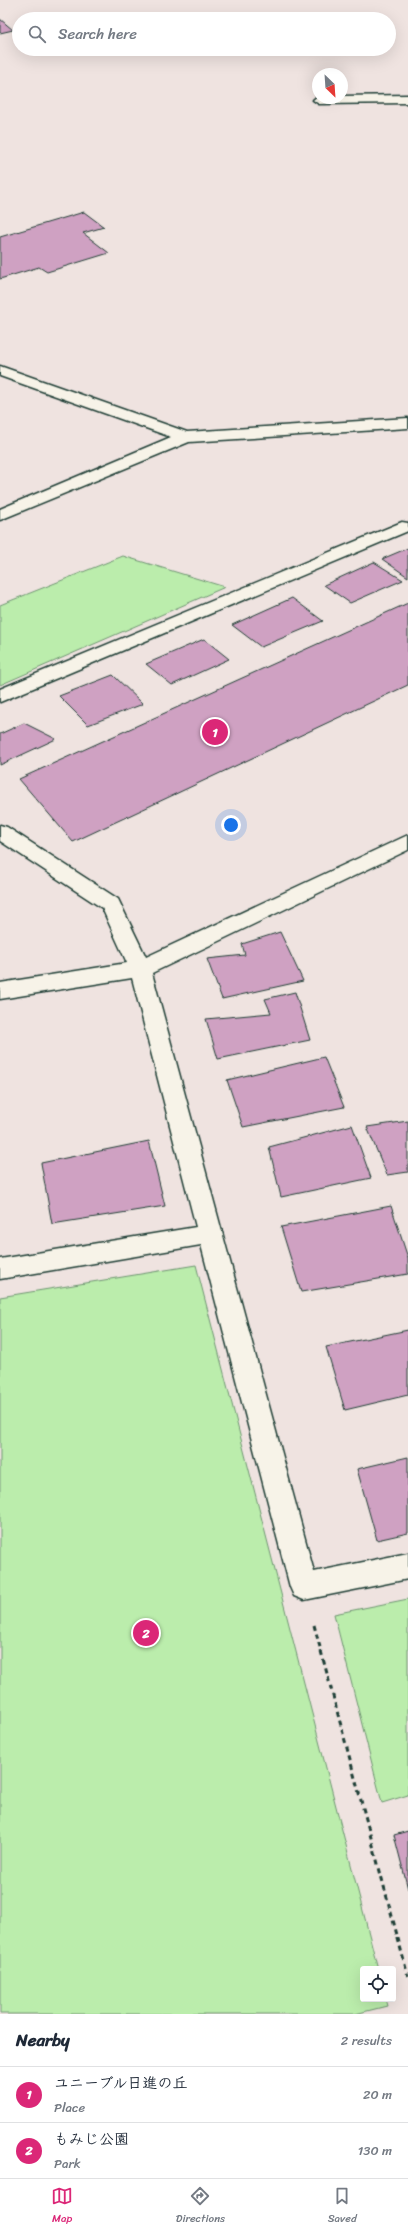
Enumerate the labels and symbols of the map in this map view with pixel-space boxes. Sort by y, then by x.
north arrow [312,68,348,104]
pin: 1 [202,717,228,747]
your location [221,815,241,835]
pin: 2 [133,1618,159,1648]

